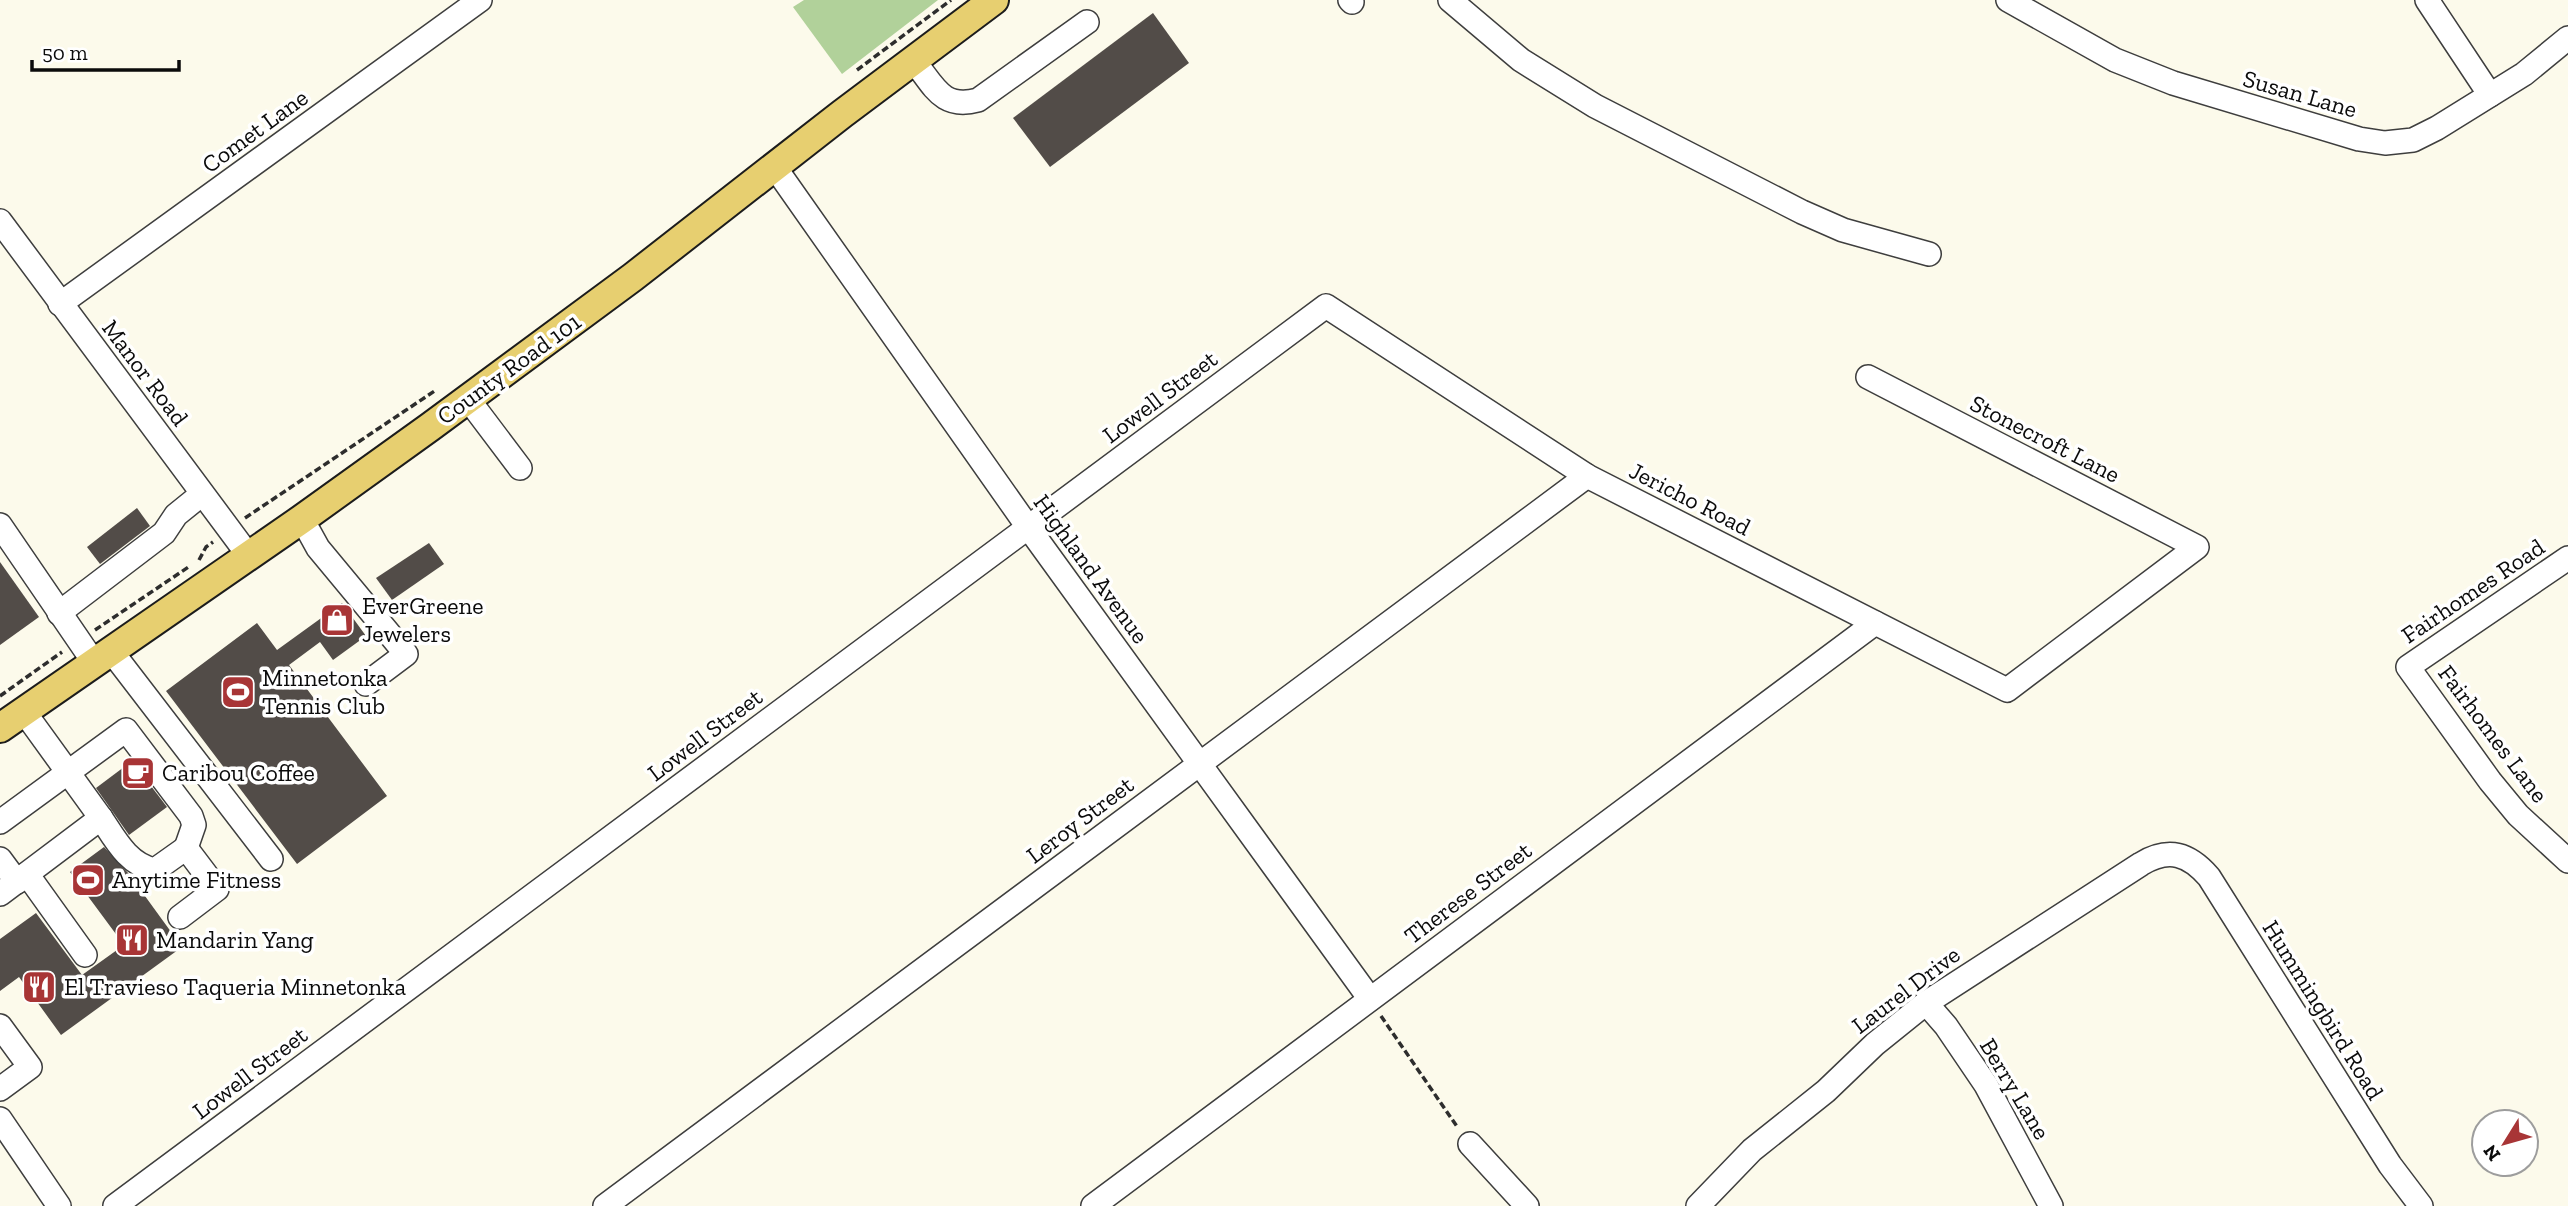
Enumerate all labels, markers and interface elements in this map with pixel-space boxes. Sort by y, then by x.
scale bar [32,28,178,72]
text: 50 m [42,40,88,65]
street label: Susan Lane [2240,63,2360,124]
street label: Comet Lane [196,82,313,179]
street label: County Road 101 [431,307,586,430]
street label: Manor Road [96,314,195,431]
street label: Lowell Street [1097,344,1223,449]
street label: Stonecroft Lane [1965,388,2125,489]
street label: Jericho Road [1625,456,1756,542]
street label: Highland Avenue [1028,489,1155,649]
street label: Fairhomes Road [2396,532,2550,649]
place label: EverGreene Jewelers [362,591,484,648]
shop icon: EverGreene Jewelers [318,601,356,639]
street label: Fairhomes Lane [2432,659,2555,808]
place label: Minnetonka Tennis Club [262,663,388,720]
sports icon: Minnetonka Tennis Club [219,673,257,711]
street label: Lowell Street [642,682,768,787]
cafe icon: Caribou Coffee [119,754,157,792]
place label: Caribou Coffee [162,758,315,787]
street label: Leroy Street [1020,770,1139,869]
street label: Therese Street [1398,835,1537,950]
sports icon: Anytime Fitness [69,861,107,899]
place label: Anytime Fitness [112,865,281,894]
street label: Hummingbird Road [2257,915,2390,1105]
restaurant icon: Mandarin Yang [113,921,151,959]
place label: Mandarin Yang [156,925,314,954]
street label: Laurel Drive [1846,940,1965,1040]
restaurant icon: El Travieso Taqueria Minnetonka [20,968,58,1006]
place label: El Travieso Taqueria Minnetonka [64,972,407,1001]
street label: Lowell Street [187,1020,313,1125]
street label: Berry Lane [1974,1033,2057,1145]
north arrow [2470,1108,2540,1178]
text: N [2478,1140,2505,1166]

